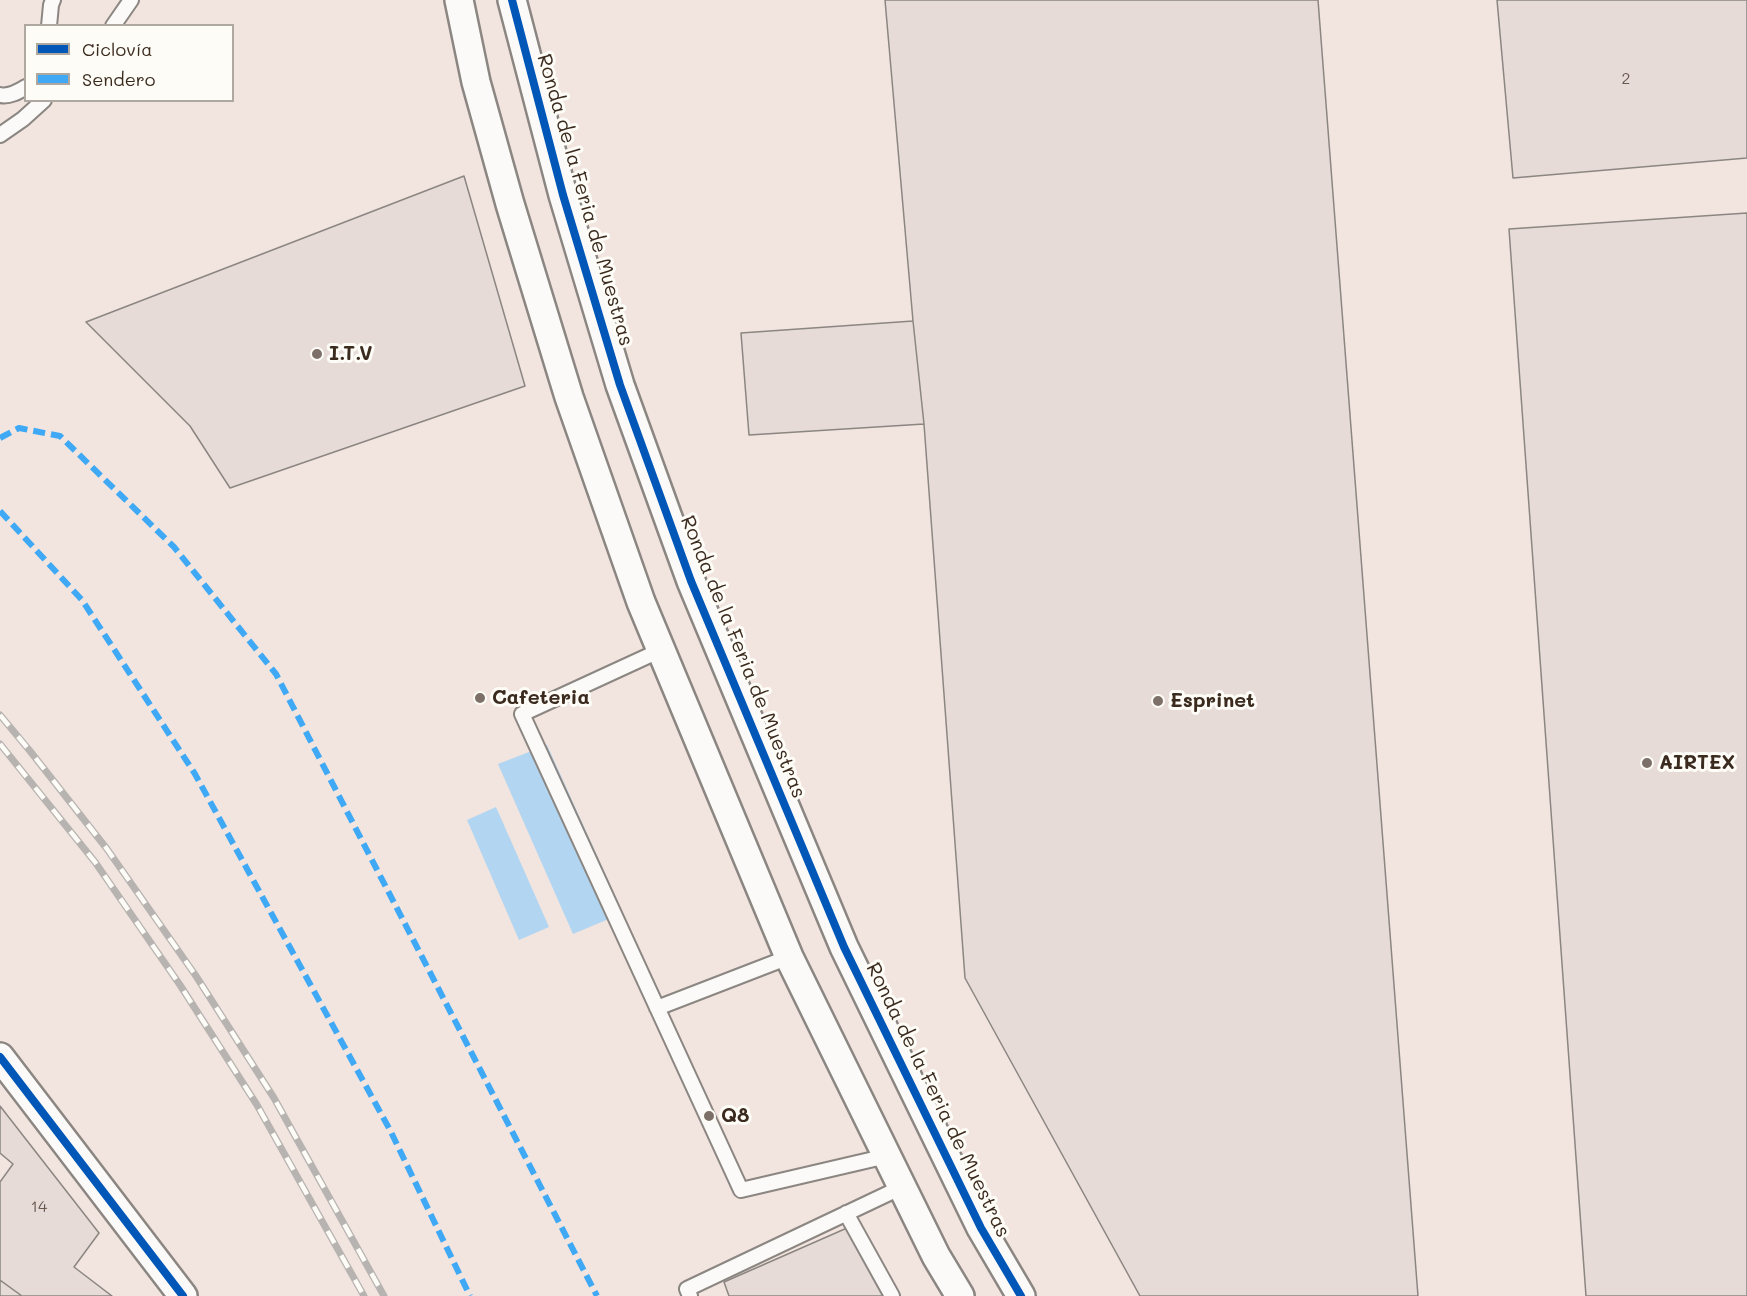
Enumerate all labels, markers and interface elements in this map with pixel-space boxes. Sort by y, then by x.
legend [24,24,234,102]
text: Ciclovía [82,37,153,61]
street label: Ronda de la Feria de Muestras [532,51,638,349]
text: Sendero [82,67,156,91]
house number: 2 [1622,69,1630,89]
place label: I.T.V [329,342,373,366]
marker: I.T.V [310,347,324,361]
street label: Ronda de la Feria de Muestras [675,512,811,802]
place label: Cafeteria [492,686,590,710]
place label: Esprinet [1170,689,1255,713]
marker: Cafeteria [473,691,487,705]
marker: Esprinet [1151,694,1165,708]
place label: AIRTEX [1659,751,1735,775]
marker: AIRTEX [1640,756,1654,770]
street label: Ronda de la Feria de Muestras [861,959,1015,1241]
place label: Q8 [721,1104,749,1128]
marker: Q8 [702,1109,716,1123]
house number: 14 [31,1197,47,1217]

